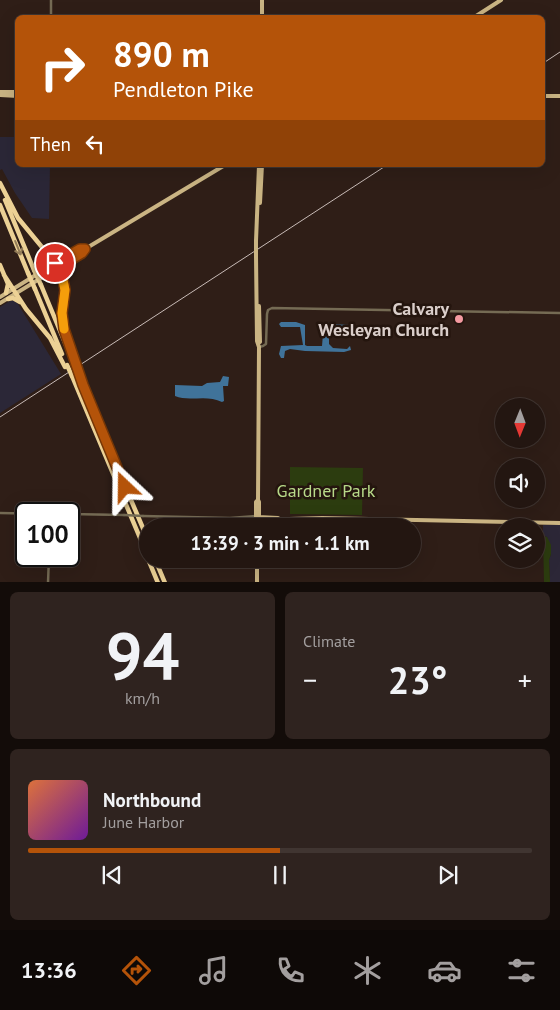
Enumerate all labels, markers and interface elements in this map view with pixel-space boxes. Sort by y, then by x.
text: 890 m [113,31,210,77]
icon: right [30,35,95,100]
text: Pendleton Pike [113,75,254,103]
icon: left [81,130,109,158]
text: Then [30,132,71,156]
one-way arrow [14,240,23,255]
pin [34,242,76,284]
icon: arrive [41,249,69,277]
place label: Calvary Wesleyan Church [318,297,449,341]
marker: Calvary Wesleyan Church [453,313,465,325]
north arrow [495,398,545,448]
map controls [495,398,545,568]
button: sound [495,458,545,508]
position arrow [98,460,150,512]
park label: Gardner Park [277,479,376,502]
speed limit sign: 100 [15,502,80,567]
button: layers [495,518,545,568]
text: 13:39 · 3 min · 1.1 km [190,531,370,555]
text: 94 [106,613,179,697]
text: Climate [303,631,355,651]
text: 23° [388,655,447,704]
text: − [303,661,317,698]
text: + [518,661,532,698]
text: km/h [125,688,160,708]
text: Northbound [103,788,201,812]
text: June Harbor [103,812,184,832]
icon: previous [98,861,126,889]
icon: pause [266,861,294,889]
icon: next [434,861,462,889]
icon: directions [119,953,154,988]
icon: music [196,953,231,988]
icon: phone [273,953,308,988]
icon: climate [350,953,385,988]
icon: car [427,953,462,988]
icon: filters [504,953,539,988]
text: 13:36 [21,956,77,984]

